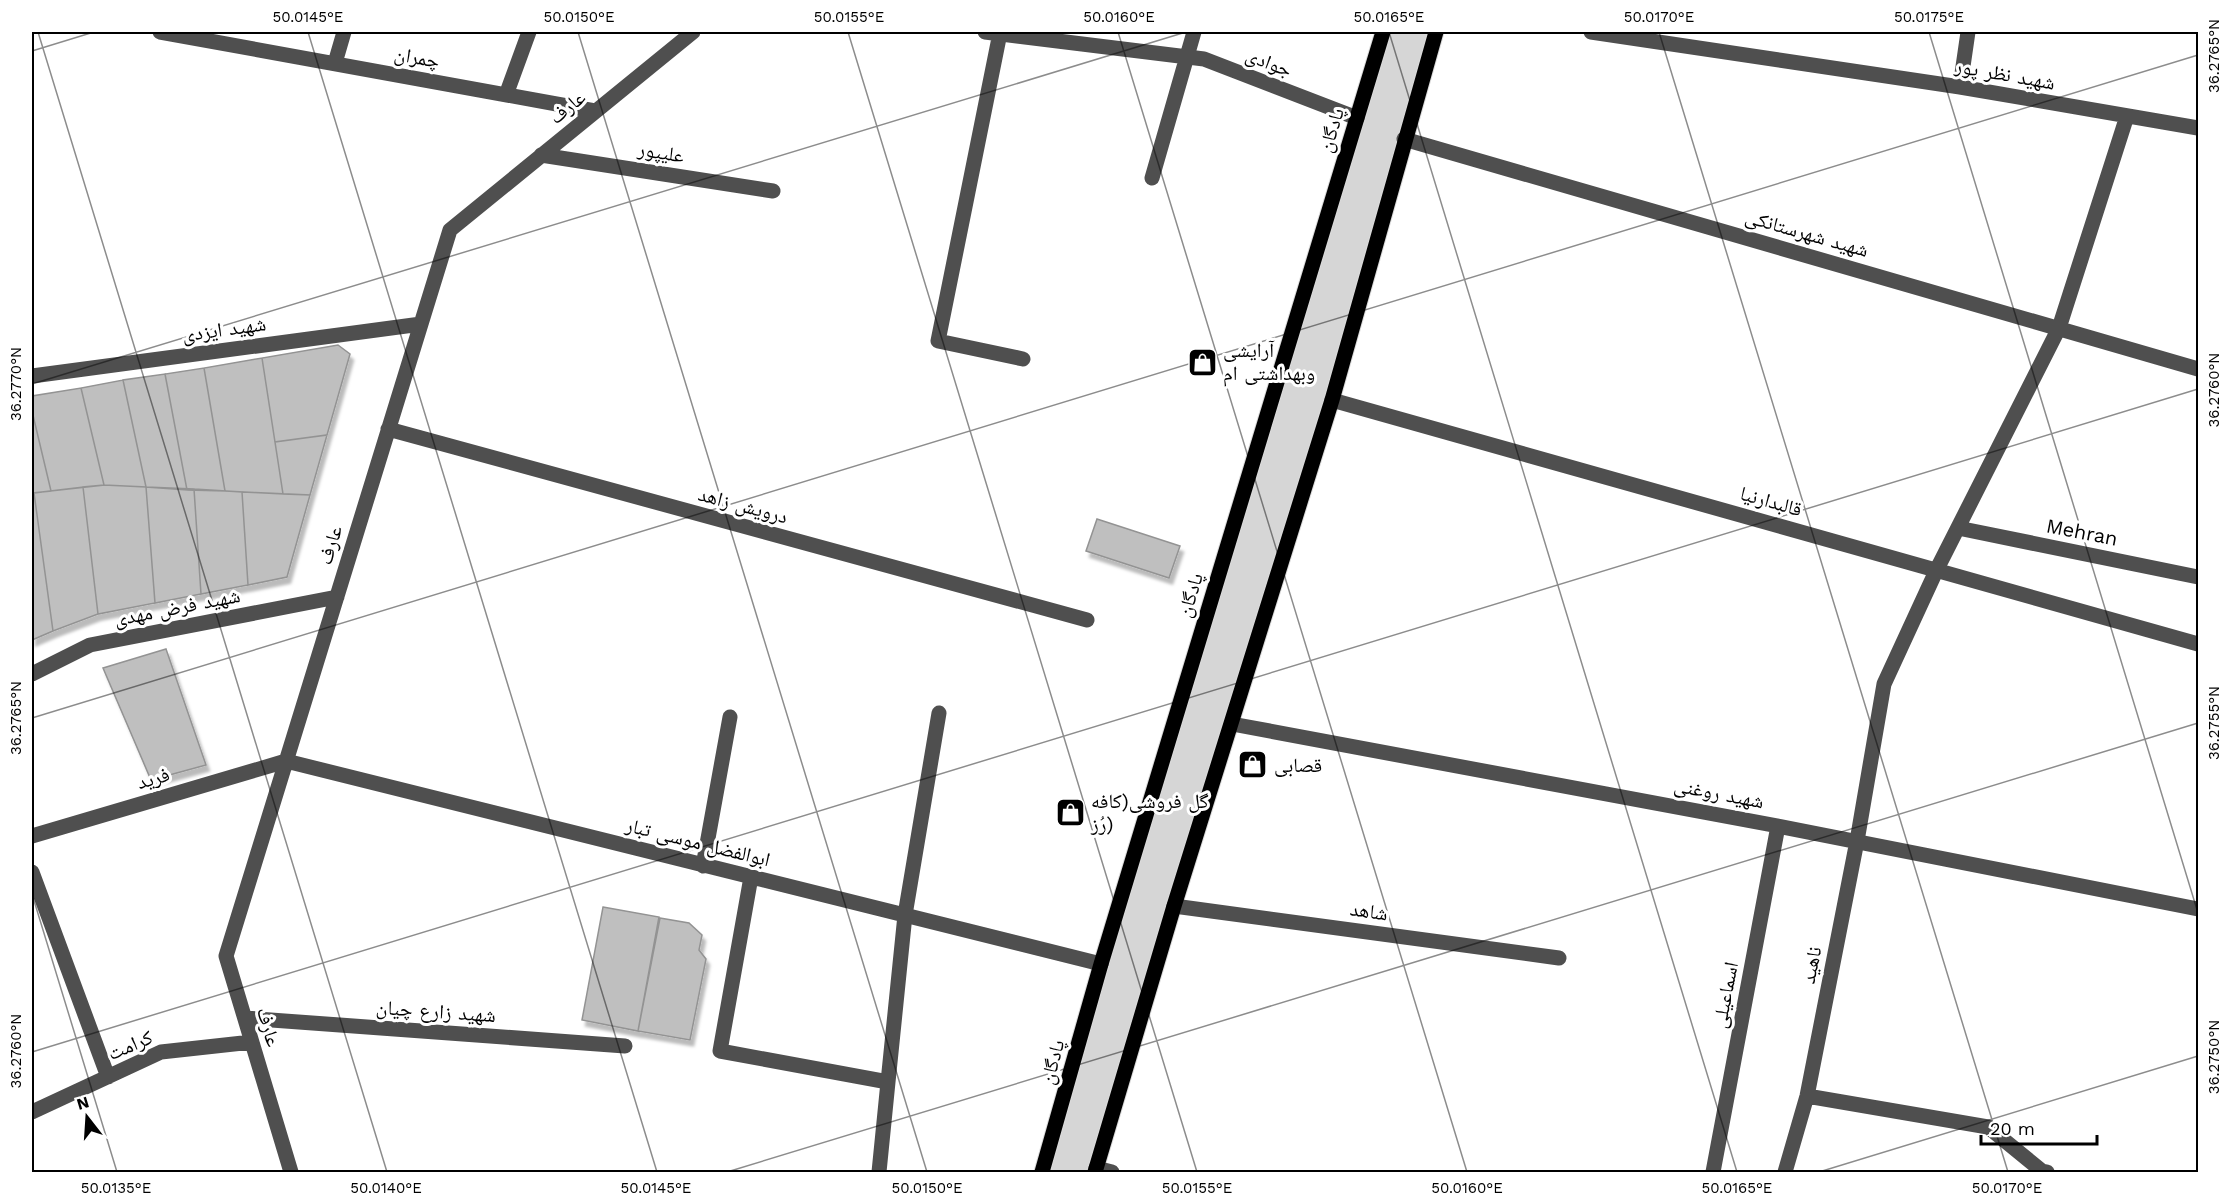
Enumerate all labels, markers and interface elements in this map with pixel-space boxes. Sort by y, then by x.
text: 50.0145°E [273,8,343,26]
text: 50.0150°E [543,8,615,26]
text: 50.0155°E [814,8,884,26]
text: 50.0160°E [1083,8,1155,26]
text: 50.0165°E [1354,8,1424,26]
text: 50.0170°E [1624,8,1694,26]
text: 50.0175°E [1894,8,1964,26]
text: 36.2765°N [2205,19,2223,93]
street label: چمران [392,41,442,73]
street label: جوادی [1243,42,1296,82]
street label: شهید نظر پور [1952,53,2057,95]
street label: عارف [544,85,590,129]
street label: پادگان [1313,105,1349,155]
street label: علیپور [635,136,686,168]
street label: شهید شهرستانکی [1743,204,1871,262]
street label: شهید ایزدی [180,311,268,347]
place label: آرایشی وبهداشتی ام [1223,338,1315,387]
shop icon: آرایشی وبهداشتی ام [1186,346,1218,378]
text: 36.2770°N [7,347,25,421]
text: 36.2760°N [2205,353,2223,427]
street label: قالبدارنیا [1737,481,1805,521]
street label: درویش زاهد [696,482,790,528]
street label: Mehran [2044,513,2120,551]
street label: عارف [313,522,347,568]
street label: پادگان [1172,570,1208,620]
street label: شهید فرض مهدی [112,583,242,631]
text: 36.2765°N [7,681,25,755]
text: 36.2755°N [2205,686,2223,760]
shop icon: قصابی [1237,749,1269,781]
place label: قصابی [1274,753,1322,777]
street label: فرید [134,762,172,794]
street label: شهید روغنی [1672,773,1766,813]
place label: گل فروشی(کافه رُز) [1090,789,1209,836]
shop icon: گل فروشی(کافه رُز) [1054,796,1086,828]
street label: ابوالفضل موسی تبار [622,812,773,872]
street label: شاهد [1349,896,1389,926]
street label: ناهید [1796,944,1826,986]
street label: اسماعيلی [1707,960,1743,1030]
street label: شهید زارع چیان [375,995,497,1028]
street label: عارف [252,1005,286,1049]
text: 36.2760°N [7,1014,25,1088]
text: 36.2750°N [2205,1020,2223,1094]
street label: کرامت [104,1025,156,1065]
street label: پادگان [1035,1037,1070,1087]
north arrow [57,1087,117,1147]
text: N [74,1092,91,1114]
scale bar [1981,1108,2096,1146]
text: 20 m [1990,1118,2035,1139]
text: 50.0135°E [81,1179,151,1197]
text: 50.0140°E [350,1179,422,1197]
text: 50.0145°E [621,1179,691,1197]
text: 50.0150°E [891,1179,963,1197]
text: 50.0155°E [1162,1179,1232,1197]
text: 50.0160°E [1431,1179,1503,1197]
text: 50.0165°E [1702,1179,1772,1197]
text: 50.0170°E [1972,1179,2042,1197]

